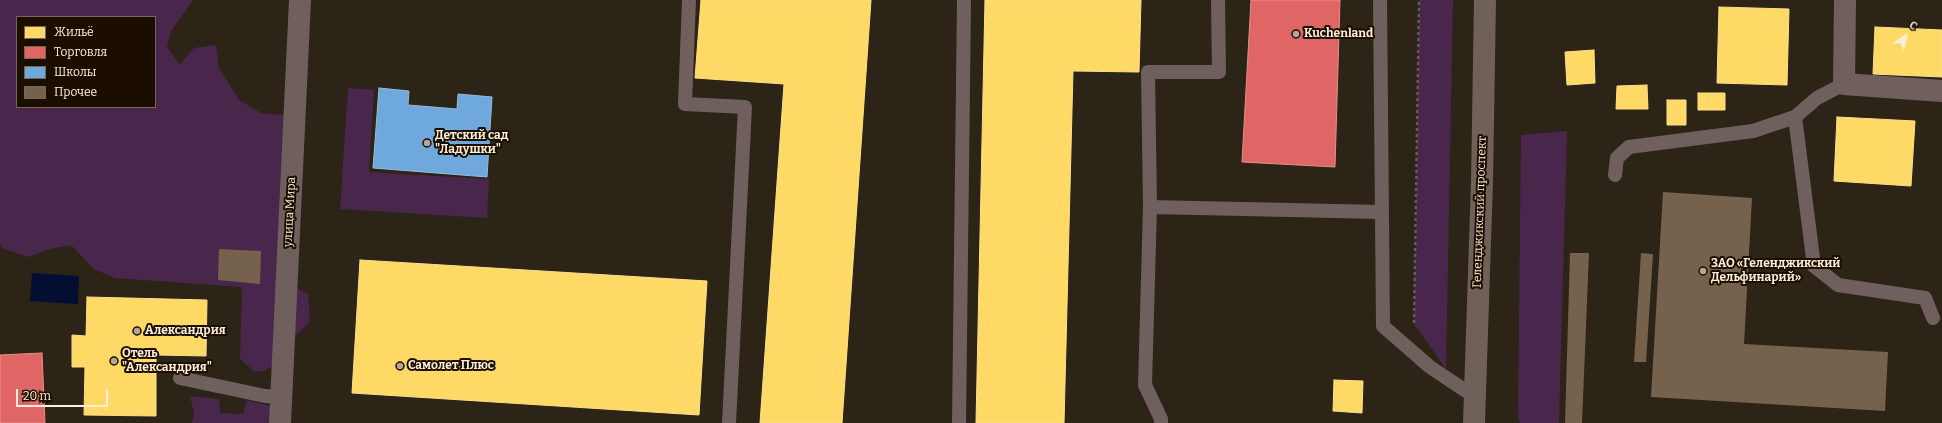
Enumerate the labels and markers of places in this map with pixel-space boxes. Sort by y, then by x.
place label: Kuchenland [1304,27,1373,41]
marker: Kuchenland [1291,29,1301,39]
place label: Детский сад "Ладушки" [435,129,509,157]
marker: Детский сад "Ладушки" [422,138,432,148]
place label: ЗАО «Геленджикский Дельфинарий» [1711,257,1840,285]
marker: ЗАО «Геленджикский Дельфинарий» [1698,266,1708,276]
place label: Александрия [145,324,226,338]
marker: Александрия [132,326,142,336]
place label: Отель "Александрия" [122,347,212,375]
marker: Отель "Александрия" [109,356,119,366]
place label: Самолет Плюс [408,359,494,373]
marker: Самолет Плюс [395,361,405,371]

